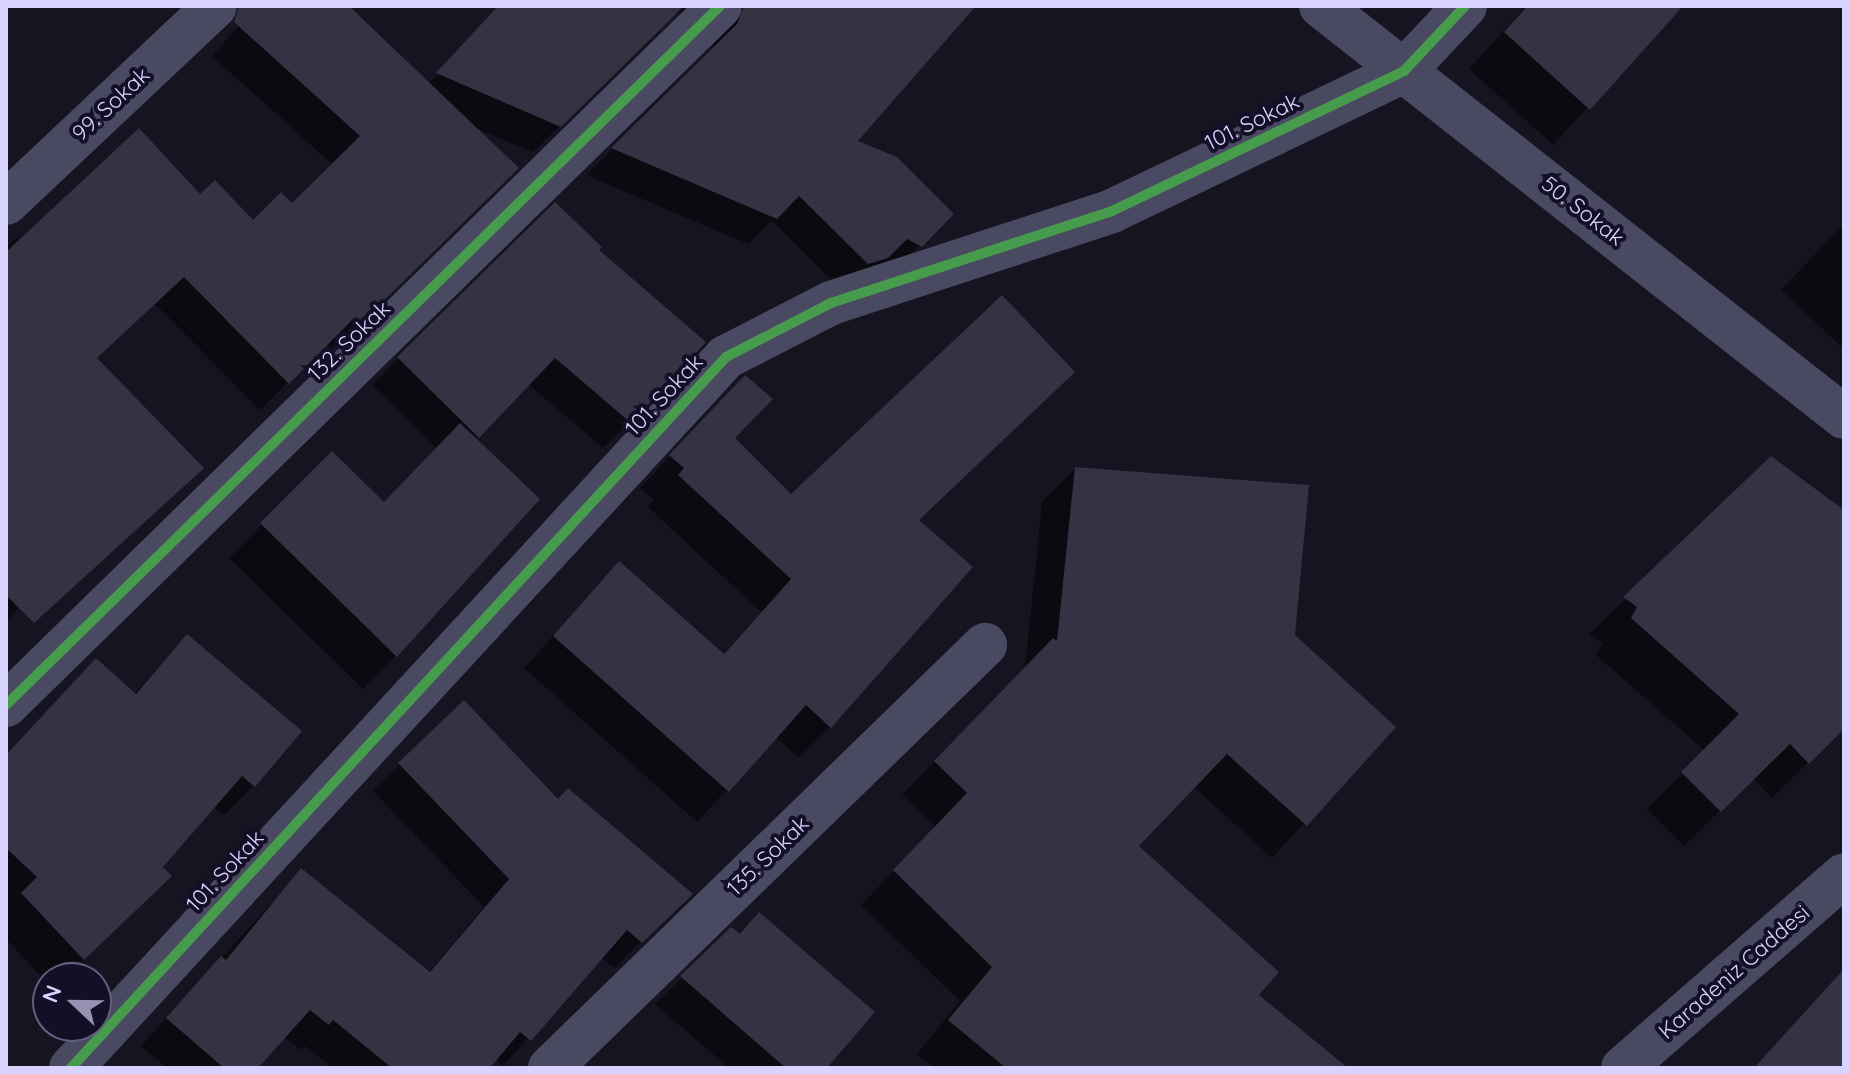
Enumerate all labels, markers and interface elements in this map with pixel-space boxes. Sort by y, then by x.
street label: 99. Sokak [67,62,155,146]
street label: 101. Sokak [1200,88,1304,156]
street label: 50. Sokak [1536,171,1630,251]
street label: 132. Sokak [302,295,396,387]
street label: 101. Sokak [620,349,708,441]
street label: 135. Sokak [722,811,814,901]
street label: 101. Sokak [181,825,269,917]
street label: Karadeniz Caddesi [1653,899,1815,1045]
north arrow [32,962,112,1042]
text: N [36,981,68,1007]

